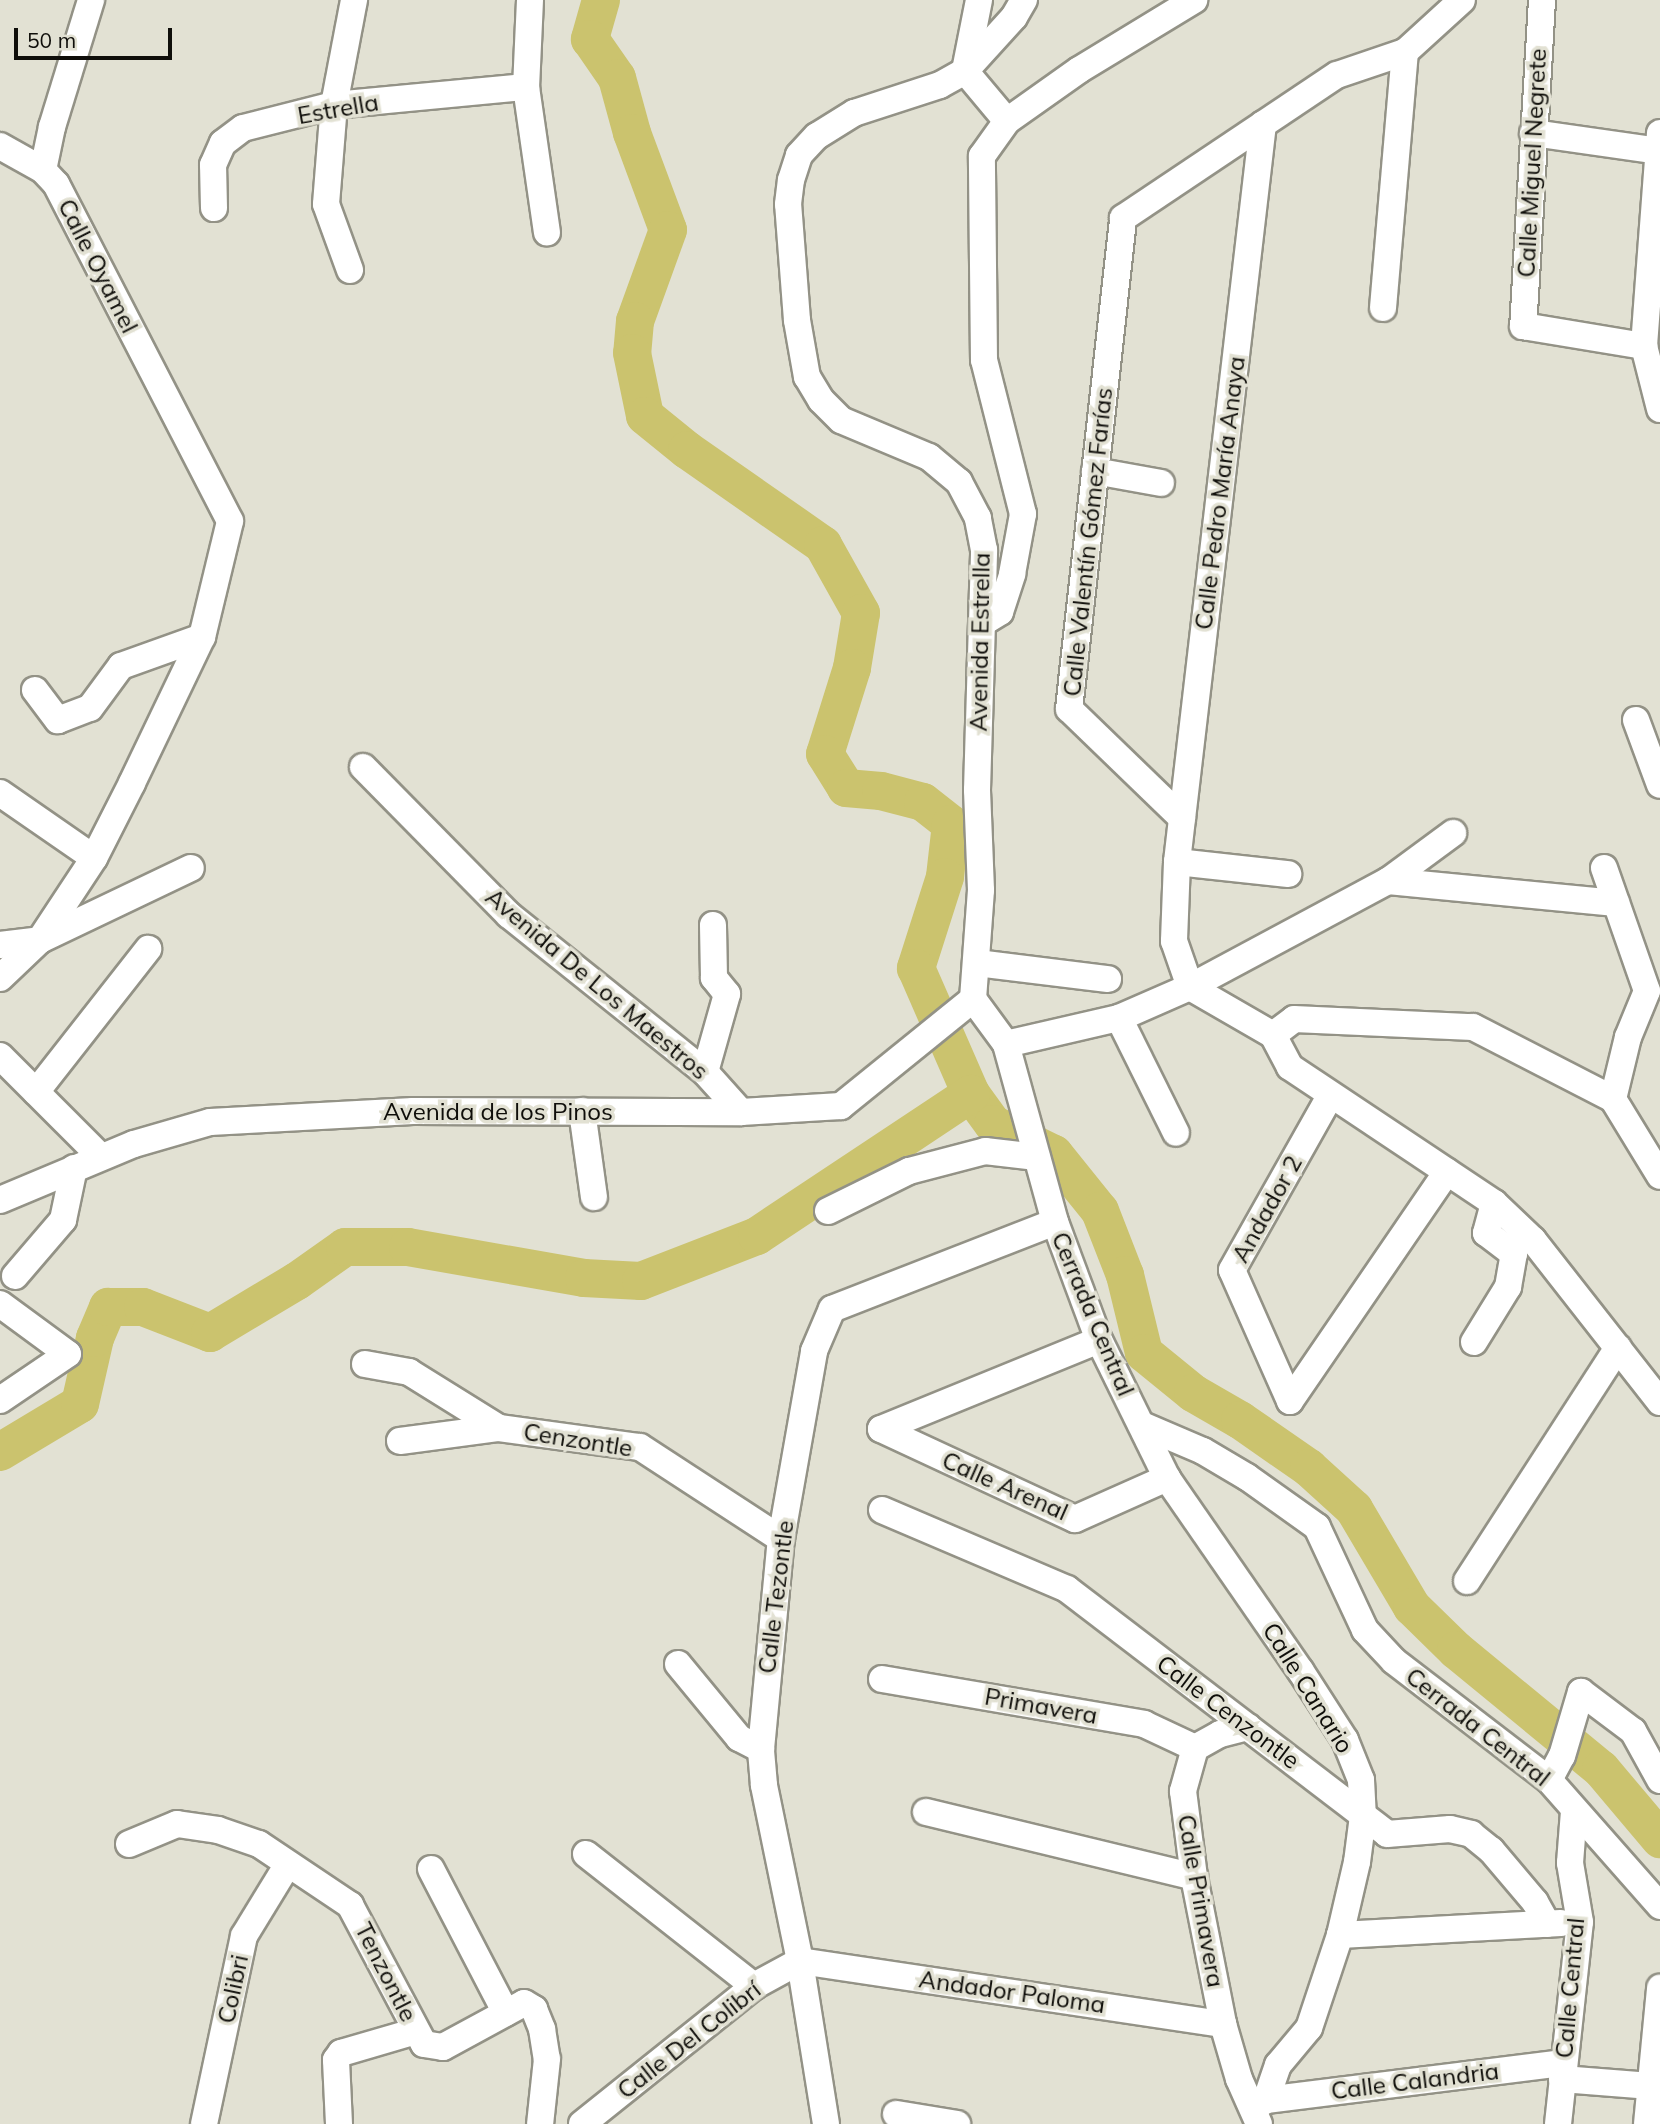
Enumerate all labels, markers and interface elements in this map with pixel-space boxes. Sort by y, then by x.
scale bar [18,14,175,58]
text: 50 m [27,27,76,53]
street label: Calle Miguel Negrete [1512,48,1552,278]
street label: Estrella [295,88,381,130]
street label: Calle Oyamel [52,194,144,338]
street label: Calle Pedro María Anaya [1189,355,1251,631]
street label: Calle Valentín Gómez Farías [1057,386,1119,698]
street label: Avenida Estrella [964,552,996,732]
street label: Avenida De Los Maestros [480,882,714,1086]
street label: Avenida de los Pinos [383,1098,613,1126]
street label: Andador 2 [1226,1150,1308,1268]
street label: Cerrada Central [1046,1228,1140,1400]
street label: Cenzontle [521,1417,635,1463]
street label: Calle Arenal [938,1445,1072,1527]
street label: Calle Tezontle [752,1519,800,1675]
street label: Calle Canario [1257,1618,1359,1758]
street label: Calle Cenzontle [1151,1649,1305,1775]
street label: Cerrada Central [1400,1662,1556,1792]
street label: Primavera [982,1682,1100,1730]
street label: Calle Primavera [1172,1812,1230,1990]
street label: Calle Central [1550,1917,1590,2059]
street label: Tenzontle [349,1918,423,2026]
street label: Colibri [212,1952,254,2026]
street label: Andador Paloma [917,1965,1107,2019]
street label: Calle Del Colibrí [612,1975,766,2105]
street label: Calle Calandria [1329,2056,1501,2106]

